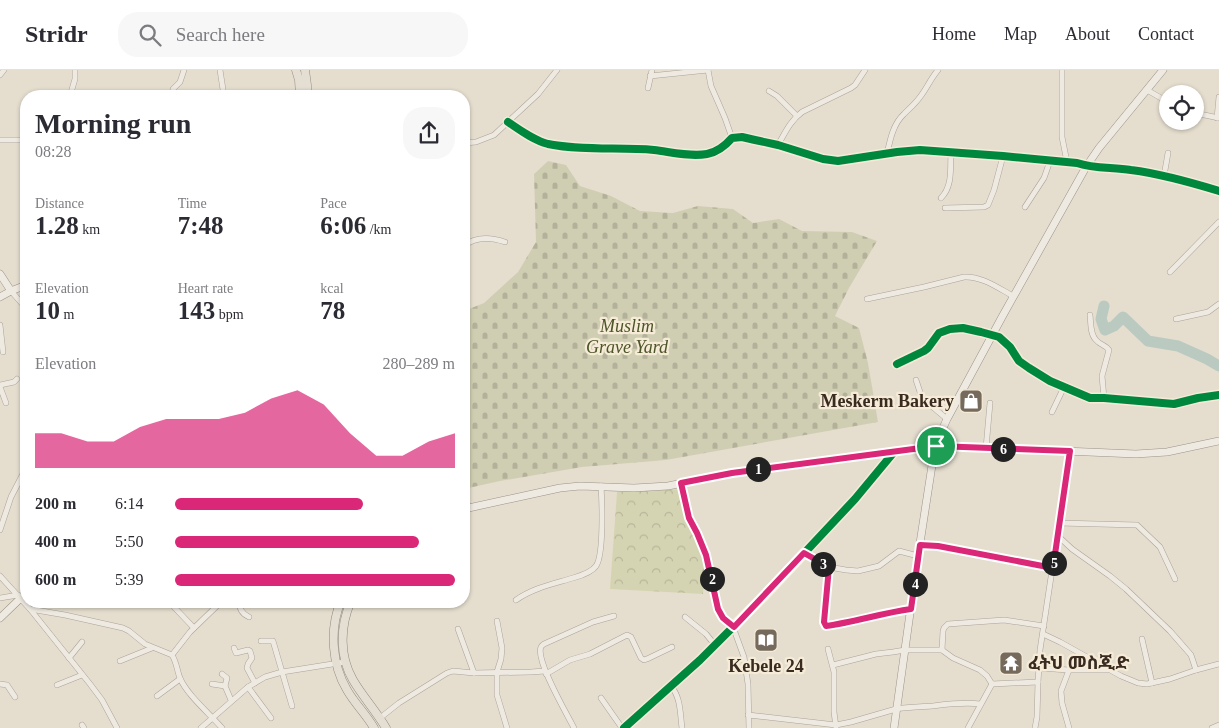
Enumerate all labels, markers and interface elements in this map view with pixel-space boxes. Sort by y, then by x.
search box [118,12,468,57]
text: Stridr [25,21,88,47]
icon: search [136,21,164,49]
text: Search here [176,24,265,45]
text: Home [932,24,976,44]
text: Map [1004,24,1037,44]
text: About [1065,24,1110,44]
text: Contact [1138,24,1194,44]
map controls [1159,85,1204,130]
button: locate [1159,85,1204,130]
button: share [403,107,455,159]
text: Morning run [35,108,191,139]
text: 08:28 [35,143,71,160]
text: Distance [35,196,84,211]
text: Time [178,196,207,211]
text: Pace [320,196,347,211]
text: 1.28 [35,212,79,239]
text: 7:48 [178,212,223,239]
text: 6:06 [320,212,366,239]
text: km [79,222,100,237]
text: /km [366,222,391,237]
text: Elevation [35,281,89,296]
text: Heart rate [178,281,233,296]
text: kcal [320,281,344,296]
text: 10 [35,297,60,324]
text: 143 [178,297,215,324]
text: 78 [320,297,345,324]
text: m [60,307,74,322]
text: bpm [215,307,244,322]
park label: Muslim Grave Yard [586,316,669,357]
text: Elevation [35,355,96,372]
text: 280–289 m [383,355,455,372]
shop icon: Meskerm Bakery [958,388,984,414]
place label: Meskerm Bakery [821,391,954,411]
pin [915,425,957,467]
icon: arrive [922,432,950,460]
pin: 6 [990,436,1016,462]
text: 6 [1000,442,1007,457]
pin: 1 [746,456,770,482]
text: 1 [755,462,762,477]
text: 200 m [35,495,76,512]
text: 6:14 [115,495,143,512]
text: 400 m [35,533,76,550]
text: 5:50 [115,533,143,550]
pin: 5 [1042,550,1066,576]
pin: 3 [810,552,836,576]
text: 5 [1051,556,1058,571]
text: 3 [820,557,827,572]
pin: 2 [700,566,724,592]
text: 600 m [35,571,76,588]
text: 5:39 [115,571,143,588]
text: 2 [709,572,716,587]
pin: 4 [902,572,928,596]
text: 4 [912,577,919,592]
library icon: Kebele 24 [753,627,779,653]
temple icon: ፈትህ መስጂድ [998,650,1024,676]
place label: ፈትህ መስጂድ [1028,653,1129,673]
place label: Kebele 24 [728,656,804,676]

